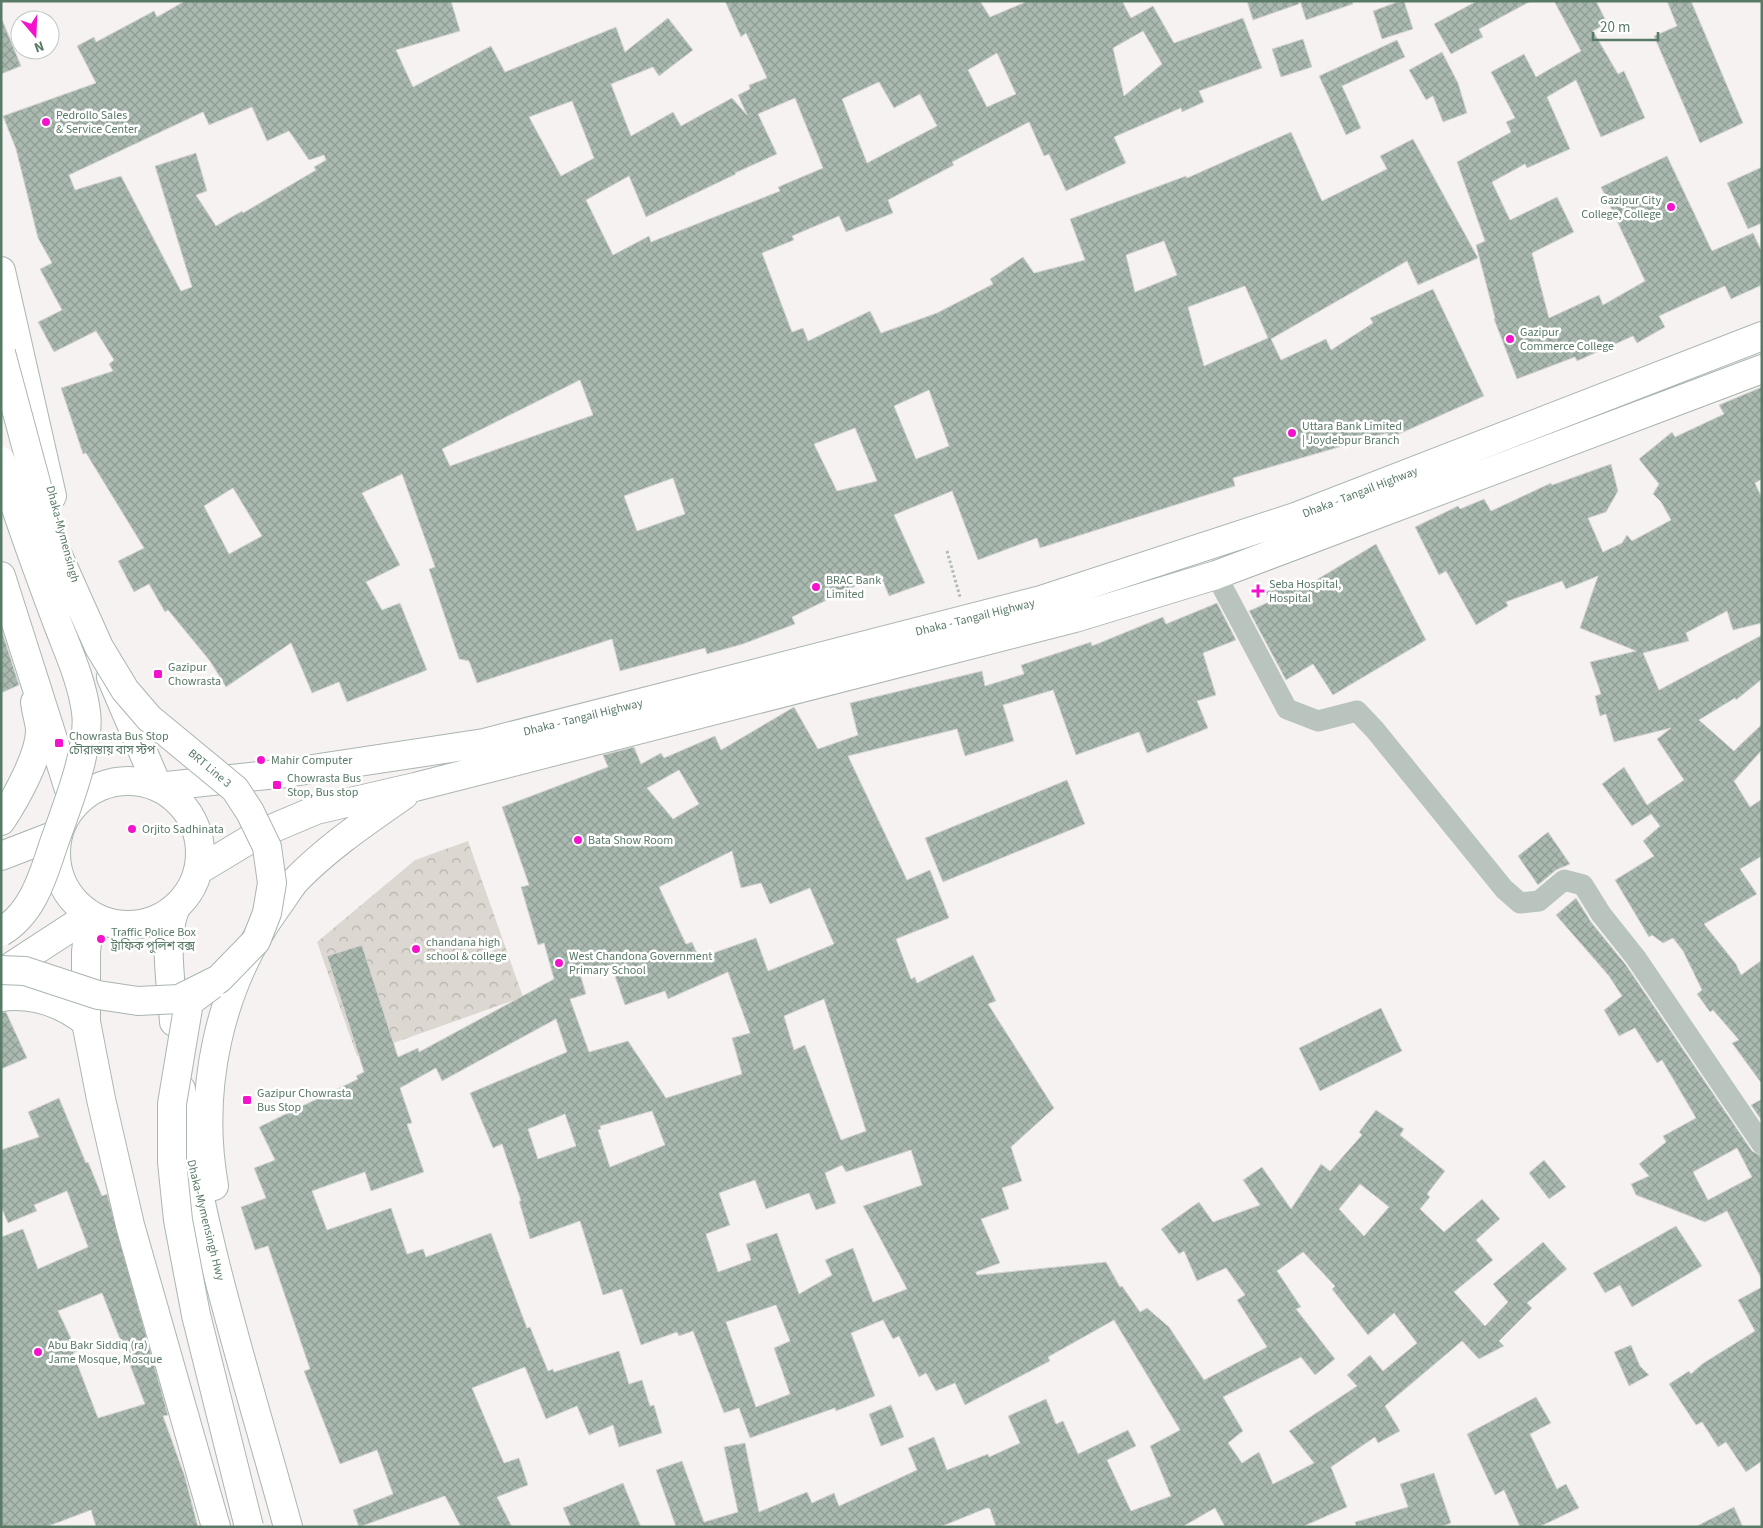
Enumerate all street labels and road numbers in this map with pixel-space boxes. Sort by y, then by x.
street label: Dhaka - Tangail Highway [1300,462,1421,522]
street label: Dhaka-Mymensingh [41,484,84,584]
street label: Dhaka - Tangail Highway [914,594,1037,641]
street label: Dhaka - Tangail Highway [522,694,645,741]
street label: BRT Line 3 [184,745,235,792]
street label: Dhaka-Mymensingh Hwy [182,1158,229,1283]

